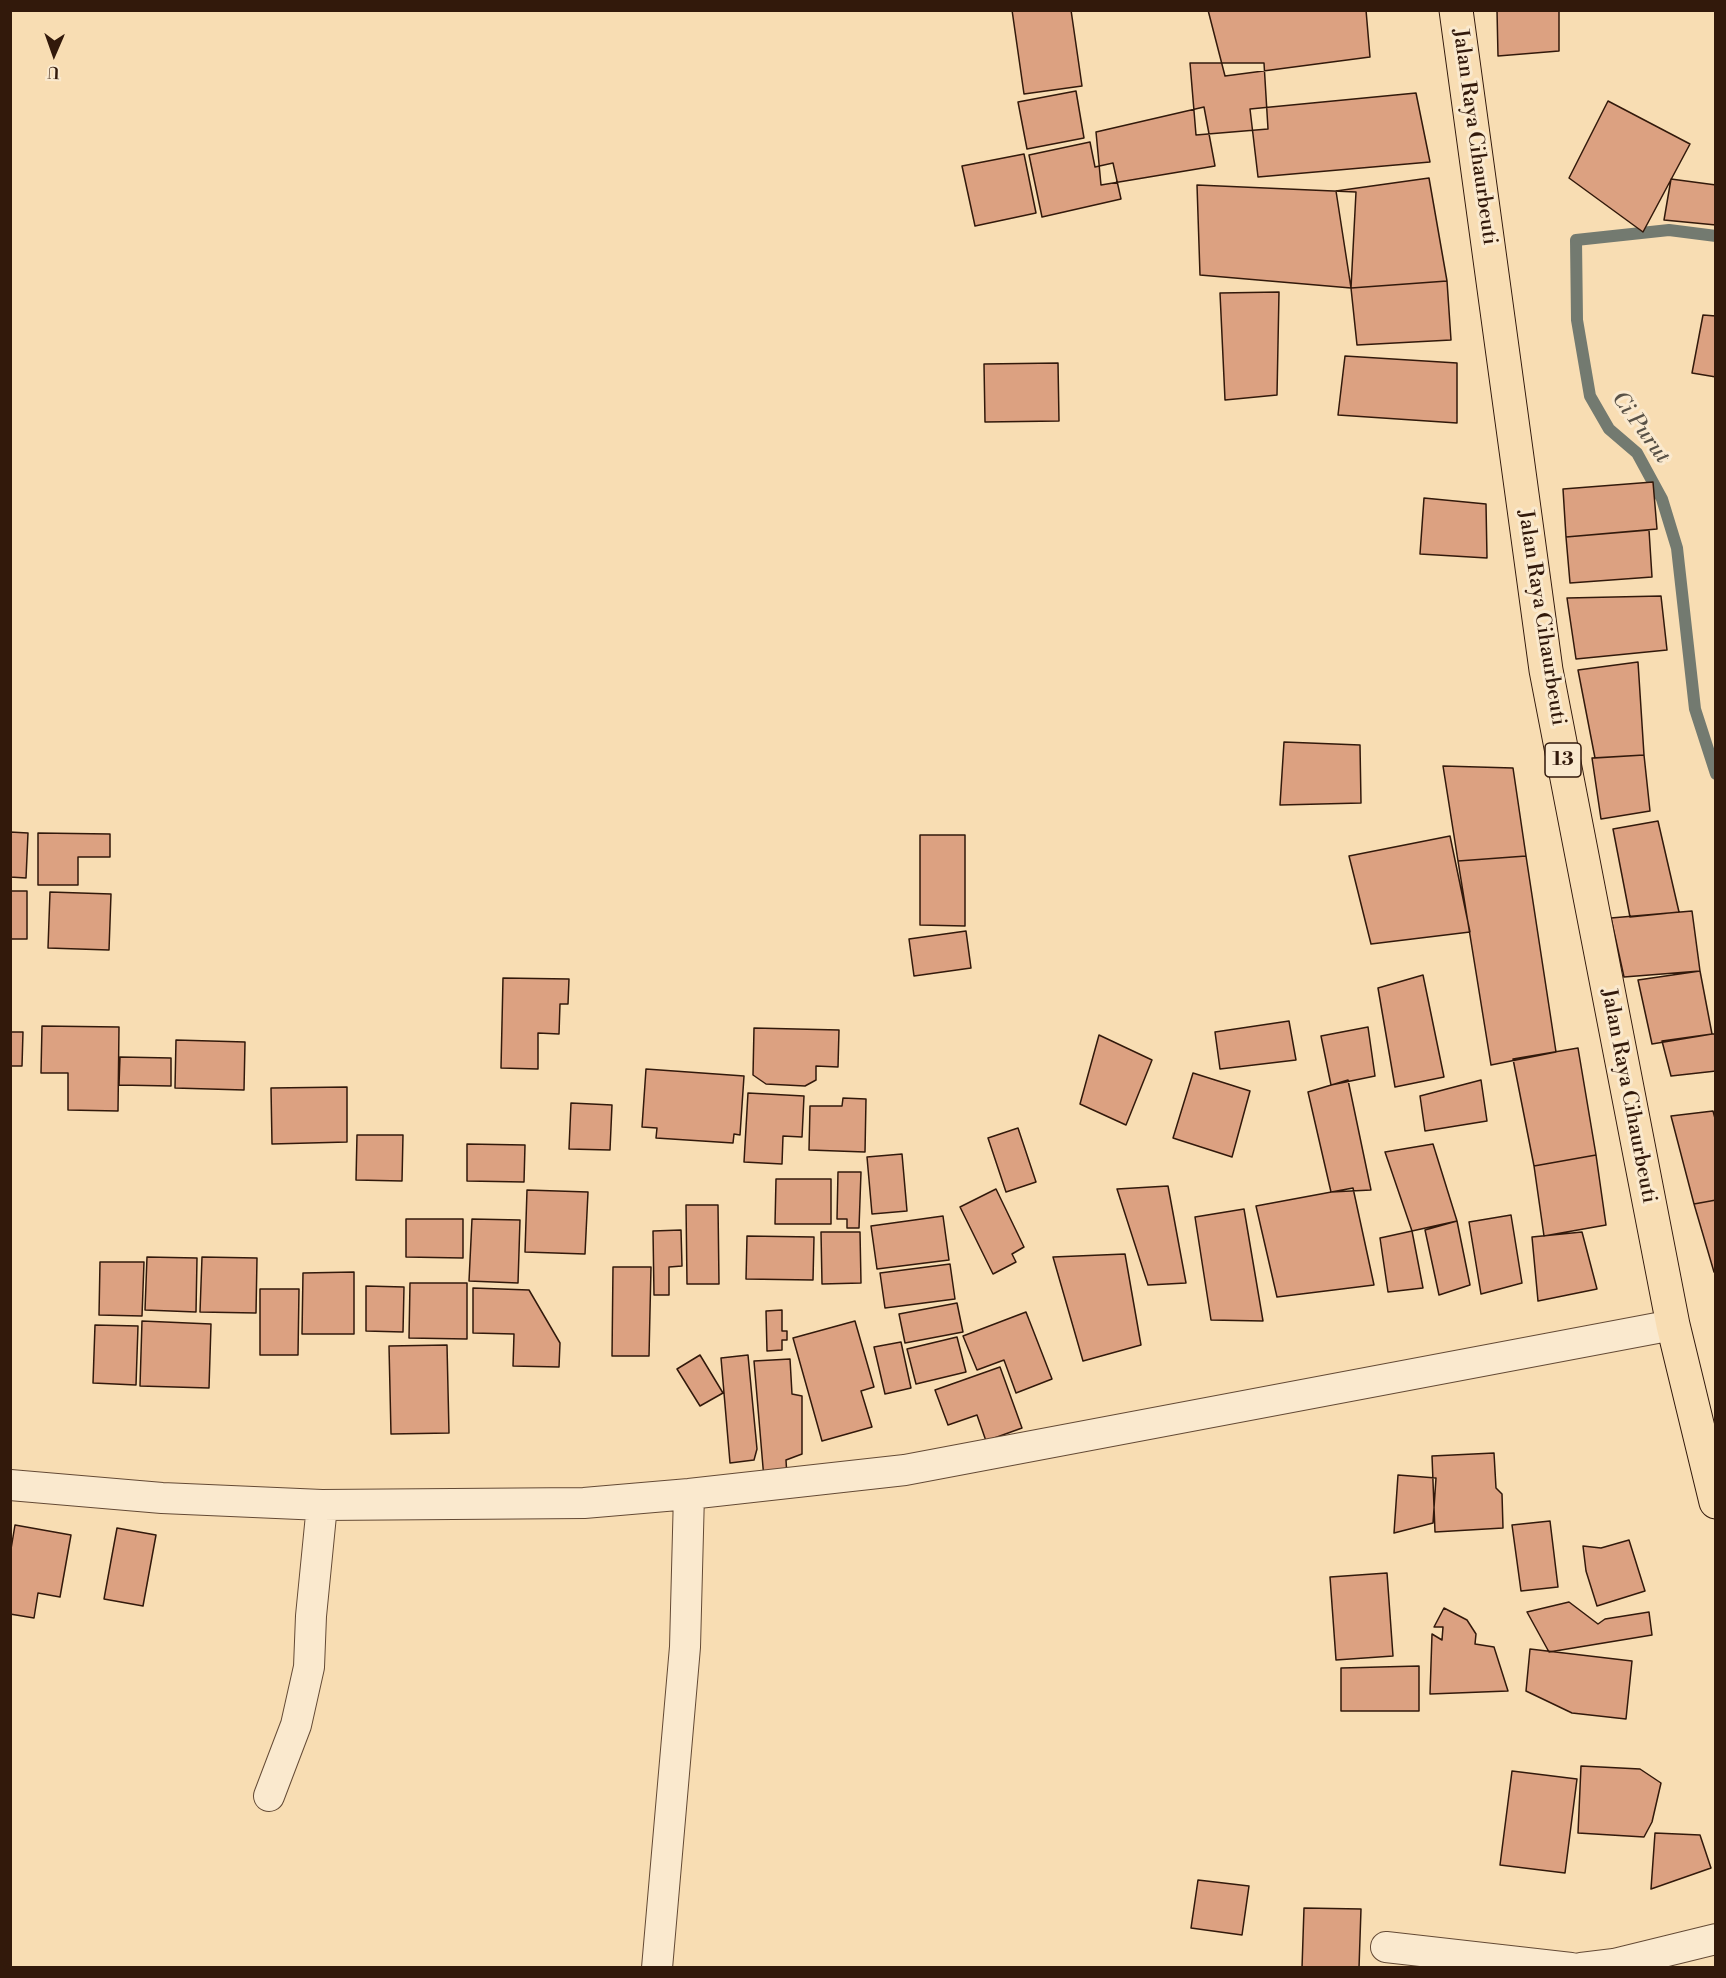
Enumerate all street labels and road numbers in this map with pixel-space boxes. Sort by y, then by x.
street label: Jalan Raya Cihaurbeuti [1446,27,1502,247]
street label: Jalan Raya Cihaurbeuti [1512,508,1570,728]
road number: 13 [1545,743,1581,777]
street label: Jalan Raya Cihaurbeuti [1595,987,1661,1205]

